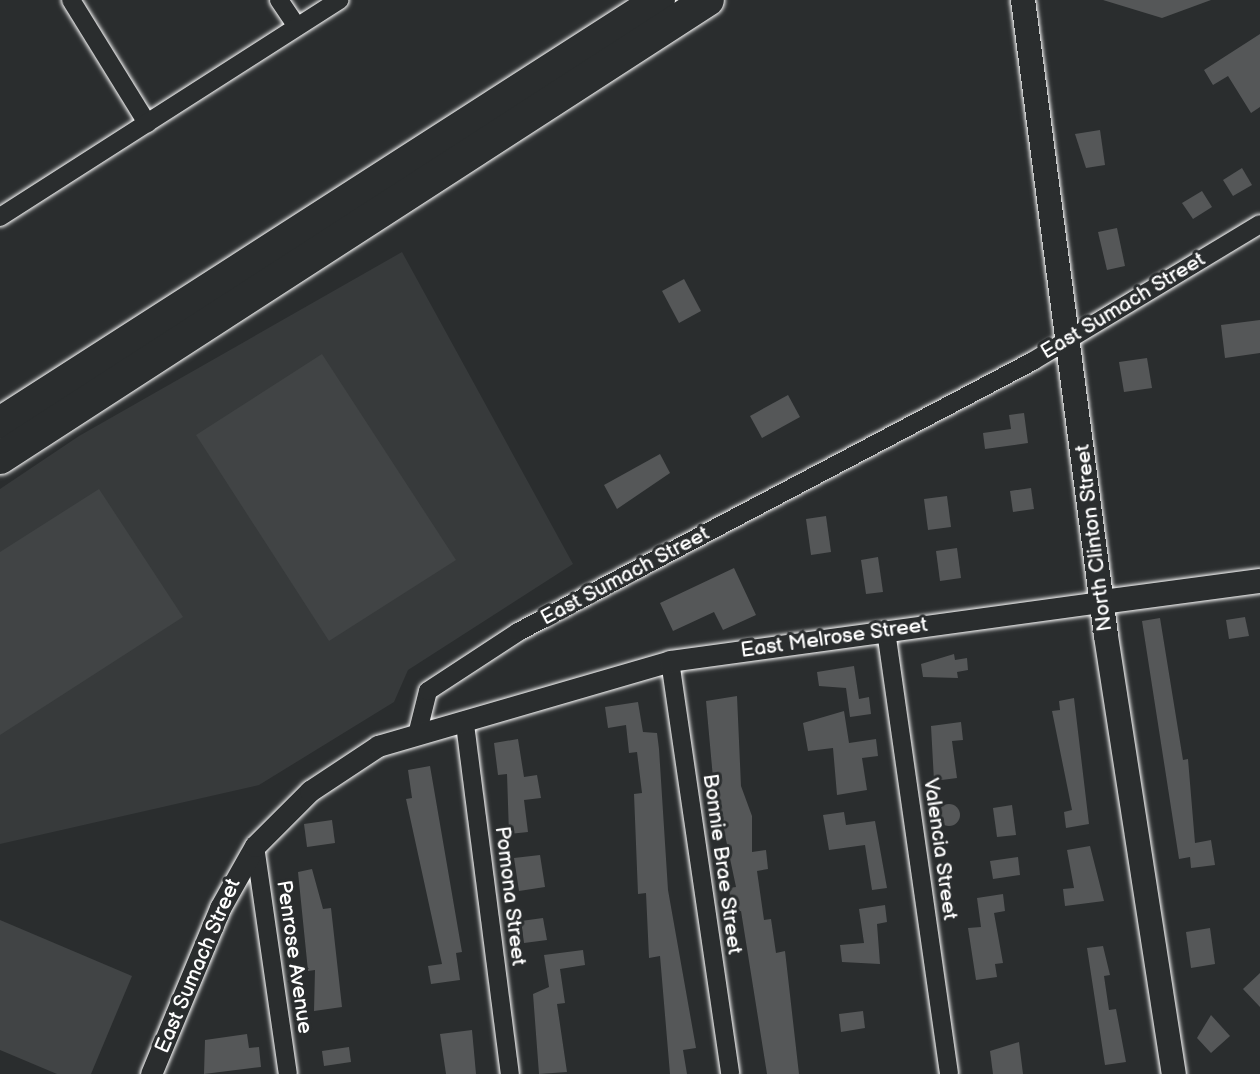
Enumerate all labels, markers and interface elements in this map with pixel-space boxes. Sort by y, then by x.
street label: East Sumach Street [1036,247,1210,365]
street label: North Clinton Street [1070,443,1118,633]
street label: East Sumach Street [536,521,714,631]
street label: East Melrose Street [739,612,929,664]
street label: Bonnie Brae Street [697,772,747,956]
street label: Valencia Street [918,776,962,922]
street label: Pomona Street [489,825,531,967]
street label: East Sumach Street [150,875,246,1057]
street label: Penrose Avenue [271,879,317,1035]

